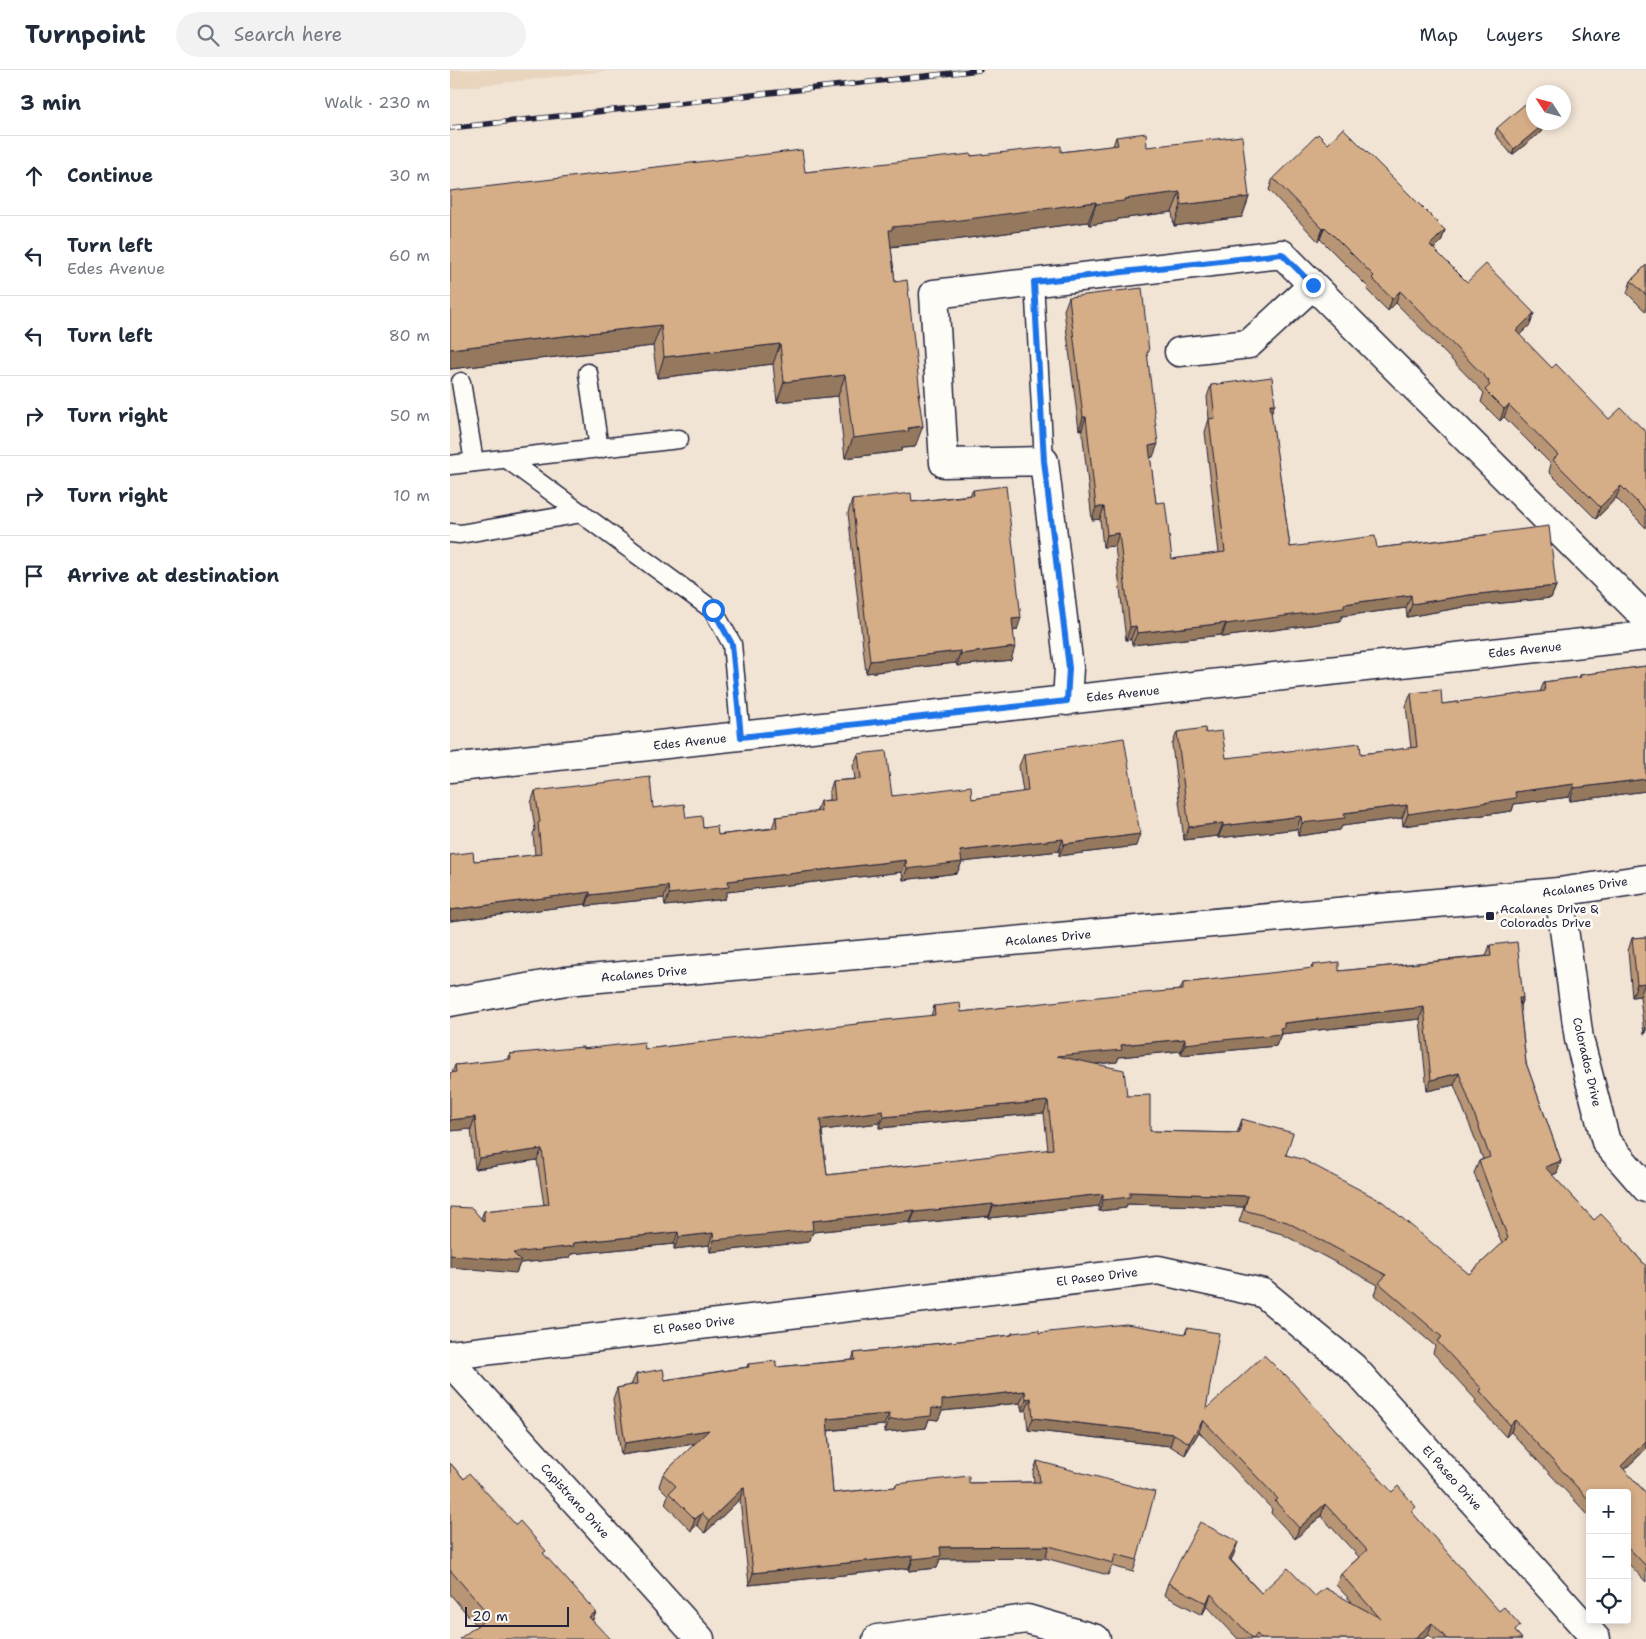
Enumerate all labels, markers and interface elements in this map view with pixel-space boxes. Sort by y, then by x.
search box [176,12,526,57]
text: Turnpoint [25,19,146,51]
icon: search [194,21,222,49]
text: Search here [234,22,342,47]
text: Map [1420,23,1458,47]
text: Layers [1486,23,1543,47]
text: Share [1571,23,1621,47]
north arrow [1526,85,1571,130]
text: 3 min [20,89,81,117]
text: Walk · 230 m [324,92,430,113]
icon: ahead [20,162,48,190]
text: Continue [67,163,153,188]
text: 30 m [389,165,430,186]
text: Turn left [67,233,153,258]
icon: left [20,242,48,270]
text: 60 m [389,245,430,266]
text: Edes Avenue [67,258,165,279]
route end [1302,274,1325,297]
icon: left [20,322,48,350]
text: Turn left [67,323,153,348]
text: 80 m [389,325,430,346]
icon: right [20,402,48,430]
text: Turn right [67,403,168,428]
text: 50 m [390,405,430,426]
icon: right [20,482,48,510]
text: Turn right [67,483,168,508]
text: 10 m [393,485,430,506]
icon: arrive [20,562,48,590]
text: Arrive at destination [67,563,279,588]
route start [702,599,725,622]
street label: Edes Avenue [1488,638,1563,662]
street label: Edes Avenue [1086,682,1161,706]
street label: Edes Avenue [653,730,728,754]
street label: Acalanes Drive [1541,873,1629,901]
place label: Acalanes Drive & Colorados Drive [1500,901,1599,931]
marker: Acalanes Drive & Colorados Drive [1484,910,1496,922]
street label: Acalanes Drive [1004,926,1092,950]
street label: Acalanes Drive [600,962,688,986]
street label: Colorados Drive [1569,1016,1605,1108]
street label: El Paseo Drive [1055,1264,1139,1290]
street label: El Paseo Drive [652,1312,736,1338]
street label: El Paseo Drive [1419,1442,1486,1514]
street label: Capistrano Drive [537,1460,613,1542]
map controls [1586,1489,1631,1624]
button: + [1586,1489,1631,1534]
button: − [1586,1534,1631,1579]
button: locate [1586,1579,1631,1624]
scale bar [465,1604,569,1627]
text: 20 m [472,1607,508,1625]

